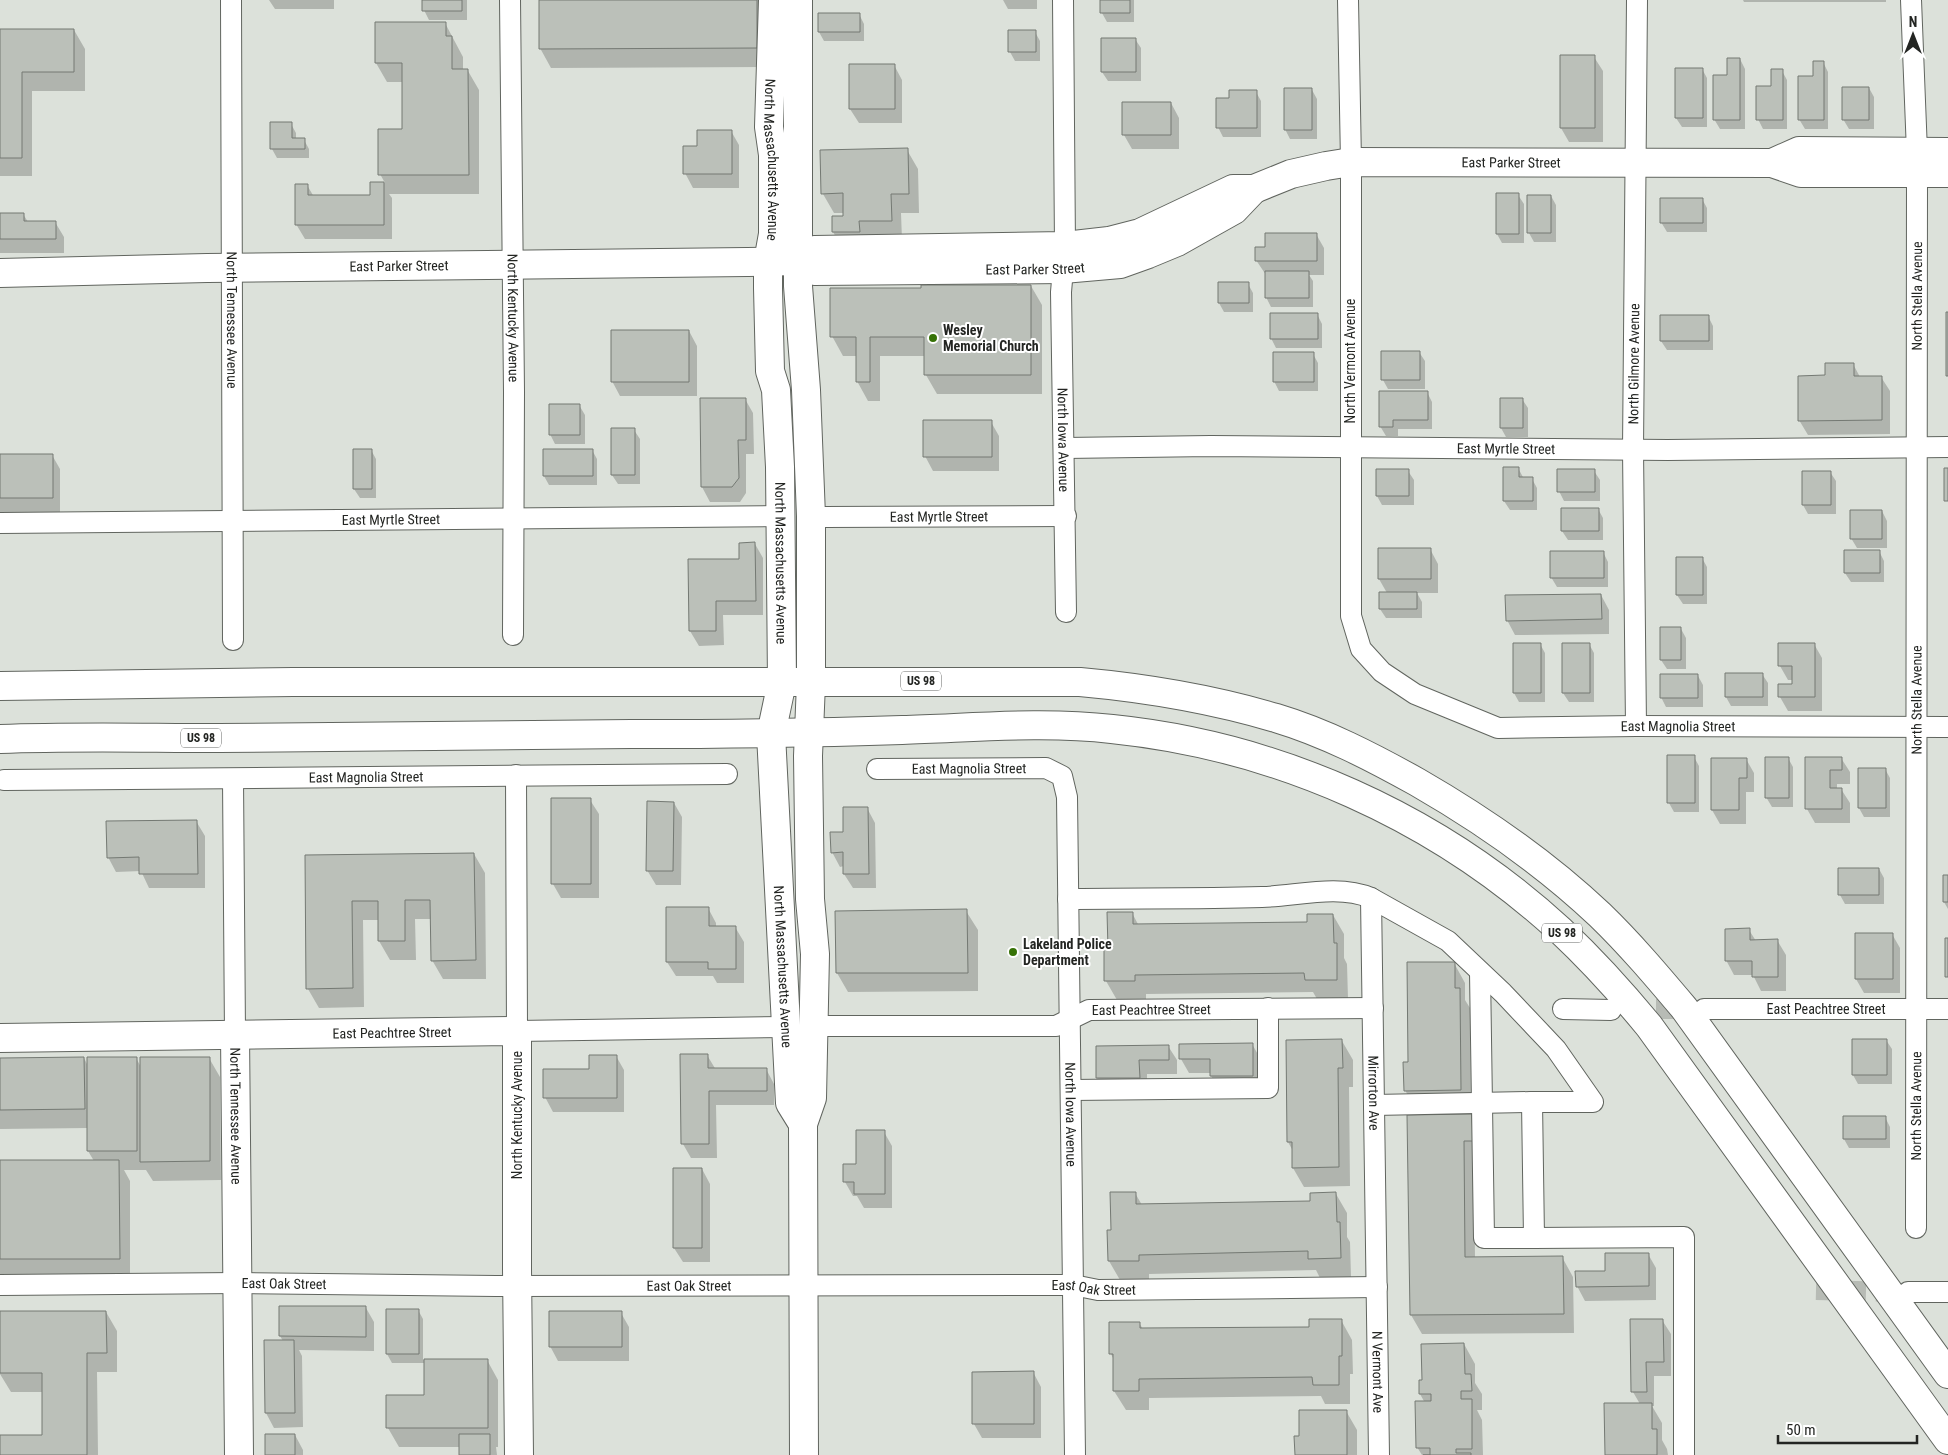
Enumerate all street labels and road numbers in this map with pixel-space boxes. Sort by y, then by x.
street label: North Massachusetts Avenue [761,78,781,243]
street label: East Parker Street [1461,154,1561,170]
street label: North Stella Avenue [1909,241,1925,351]
street label: North Tennessee Avenue [224,251,240,389]
street label: North Kentucky Avenue [505,254,522,383]
street label: East Parker Street [349,257,449,274]
street label: East Parker Street [985,259,1085,278]
street label: North Vermont Avenue [1342,298,1358,423]
street label: North Gilmore Avenue [1625,303,1642,425]
street label: North Iowa Avenue [1054,388,1072,493]
street label: East Myrtle Street [1457,440,1555,457]
street label: North Massachusetts Avenue [772,482,790,645]
street label: East Myrtle Street [890,508,988,525]
street label: East Myrtle Street [342,511,440,528]
street label: North Stella Avenue [1908,645,1925,755]
road number: US 98 [901,671,941,690]
street label: East Magnolia Street [1621,718,1735,734]
road number: US 98 [181,728,221,748]
street label: East Magnolia Street [912,760,1026,777]
street label: East Magnolia Street [309,769,423,785]
street label: North Massachusetts Avenue [771,885,795,1049]
road number: US 98 [1542,924,1582,942]
street label: East Peachtree Street [1092,1001,1211,1018]
street label: East Peachtree Street [1766,1001,1886,1017]
street label: East Peachtree Street [332,1024,452,1041]
street label: North Tennessee Avenue [227,1047,244,1185]
street label: North Kentucky Avenue [509,1050,525,1179]
street label: North Stella Avenue [1908,1051,1924,1161]
street label: Mirrorton Ave [1365,1055,1382,1131]
street label: North Iowa Avenue [1062,1062,1079,1167]
street label: East Oak Street [241,1275,327,1292]
street label: East Oak Street [1051,1277,1136,1298]
street label: East Oak Street [646,1278,731,1294]
street label: N Vermont Ave [1369,1331,1386,1414]

